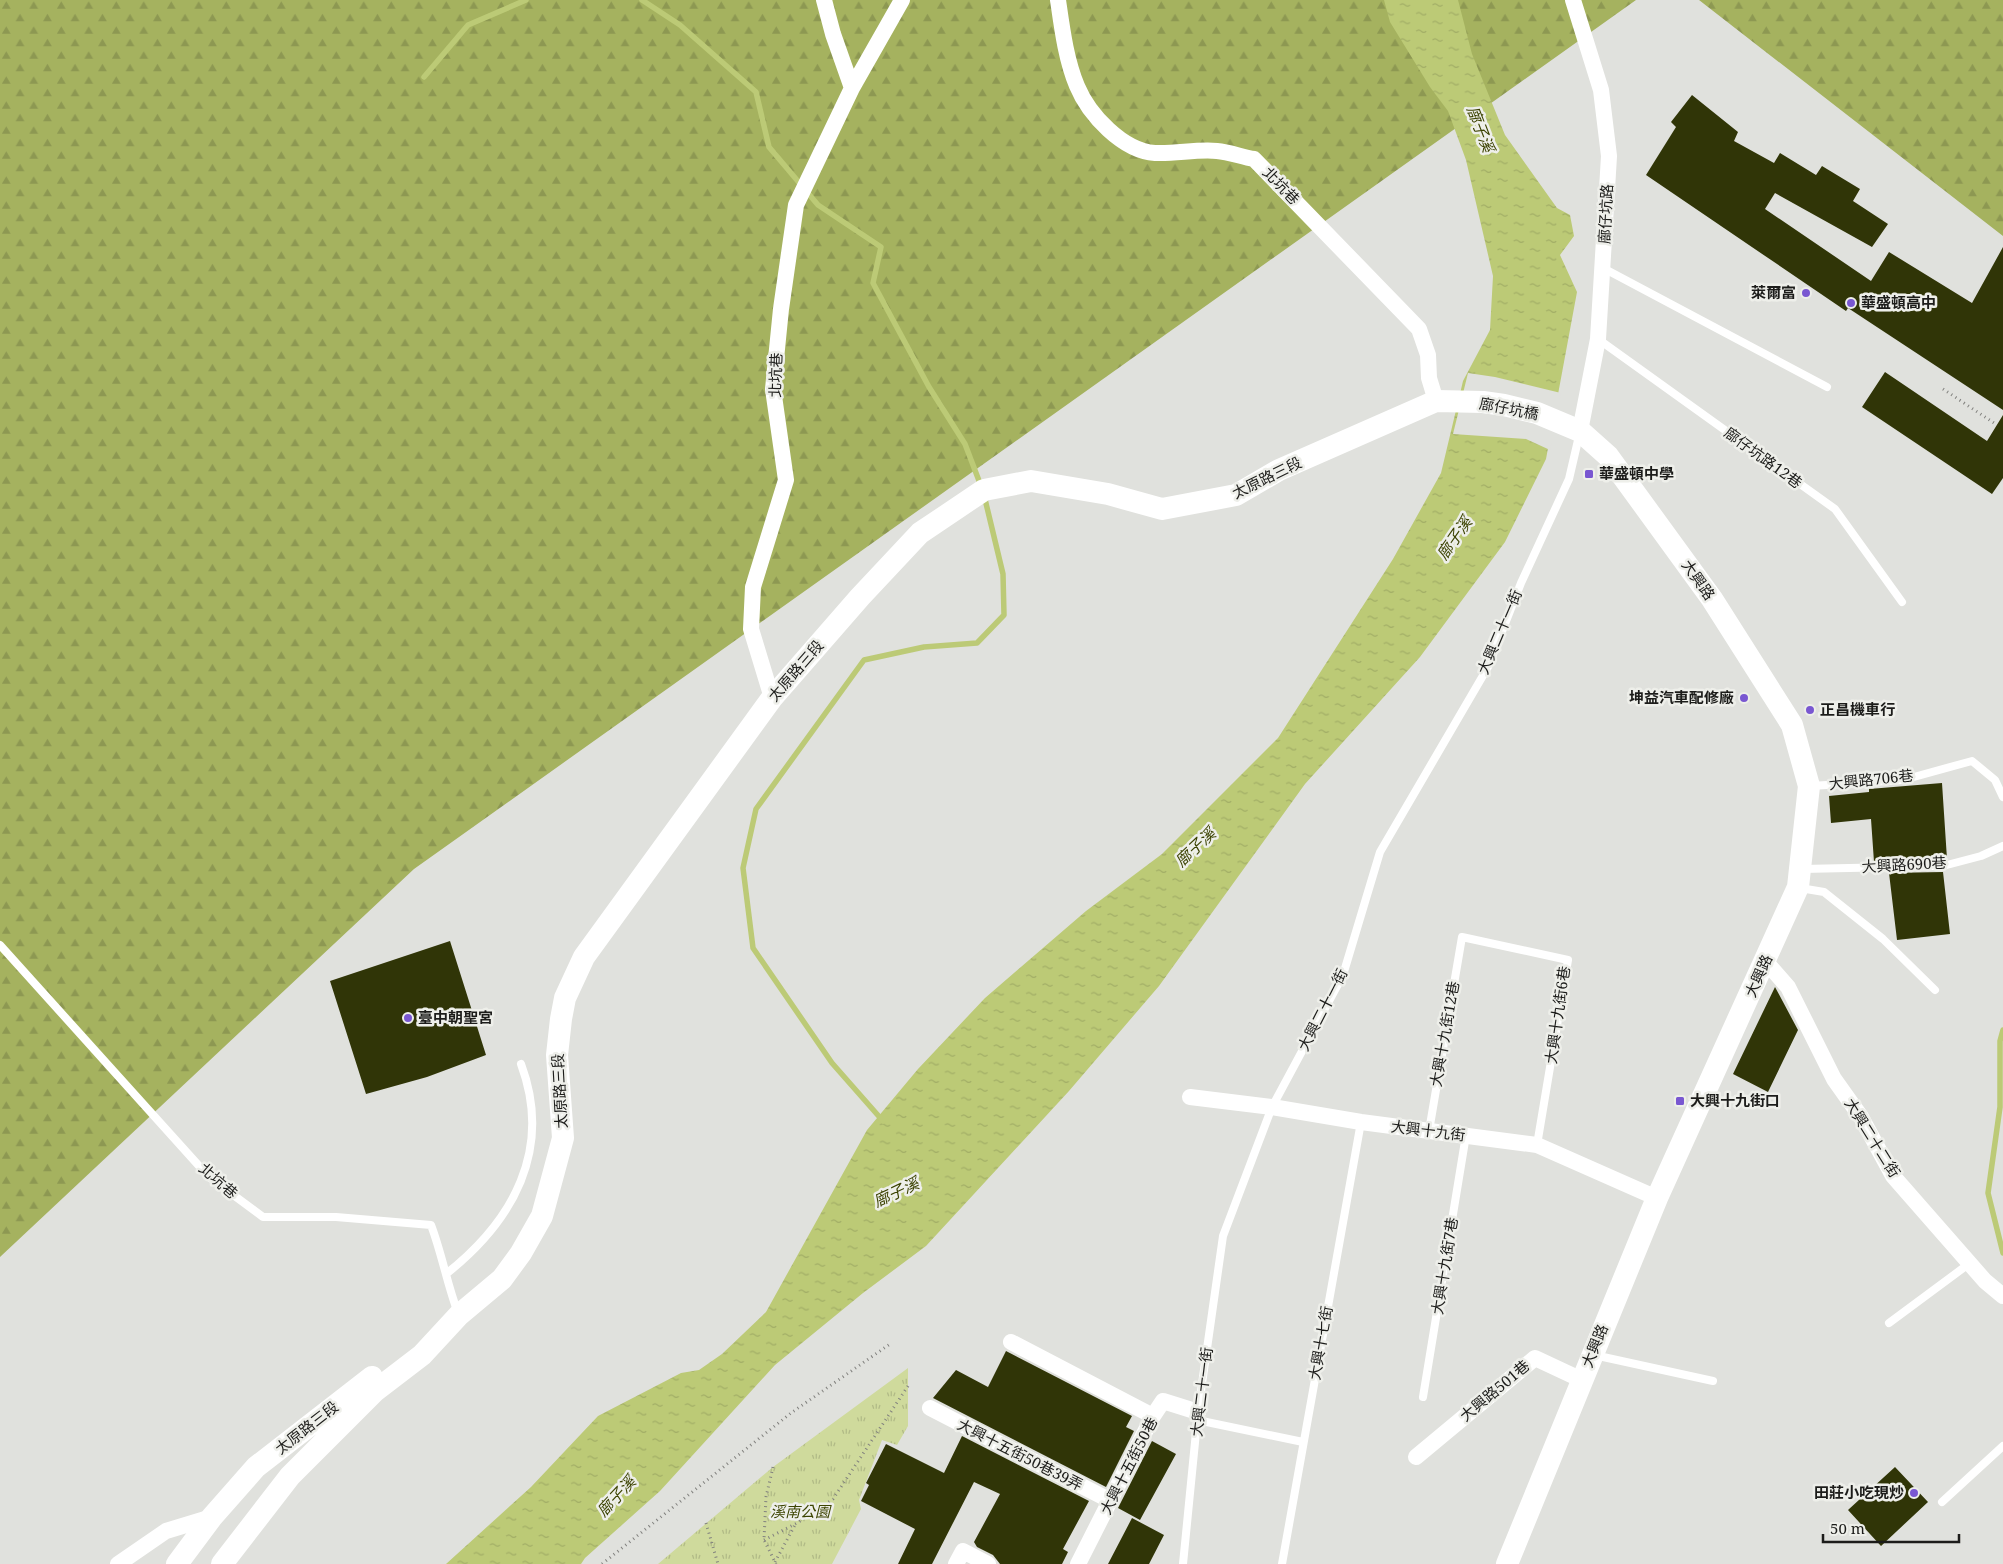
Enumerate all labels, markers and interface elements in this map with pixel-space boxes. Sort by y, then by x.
water label: 廍子溪 [1462,103,1501,157]
street label: 北坑巷 [1259,162,1305,208]
street label: 廍仔坑路 [1593,183,1617,244]
place label: 萊爾富 [1751,282,1796,302]
marker: 萊爾富 [1800,287,1812,299]
place label: 華盛頓高中 [1861,292,1936,312]
marker: 華盛頓高中 [1845,297,1857,309]
street label: 北坑巷 [764,352,786,398]
street label: 廍仔坑橋 [1478,392,1541,424]
street label: 廍仔坑路12巷 [1721,422,1807,492]
street label: 太原路三段 [1228,452,1305,503]
place label: 華盛頓中學 [1599,463,1674,483]
marker: 華盛頓中學 [1583,468,1595,480]
water label: 廍子溪 [1431,510,1478,564]
street label: 大興路 [1678,555,1720,604]
street label: 大興二十一街 [1472,586,1526,677]
street label: 太原路三段 [763,635,827,705]
place label: 坤益汽車配修廠 [1629,687,1734,707]
marker: 坤益汽車配修廠 [1738,692,1750,704]
place label: 正昌機車行 [1820,699,1895,719]
marker: 正昌機車行 [1804,704,1816,716]
street label: 大興路706巷 [1828,765,1914,793]
water label: 廍子溪 [1170,821,1222,871]
street label: 大興路690巷 [1861,852,1947,876]
street label: 大興路 [1740,951,1776,1000]
street label: 大興二十一街 [1293,965,1351,1054]
street label: 大興十九街6巷 [1540,965,1574,1065]
street label: 大興十九街12巷 [1425,980,1463,1088]
place label: 臺中朝聖宮 [418,1007,493,1027]
marker: 臺中朝聖宮 [402,1012,414,1024]
street label: 太原路三段 [547,1053,571,1129]
place label: 大興十九街口 [1690,1090,1780,1110]
street label: 大興二十二街 [1841,1094,1905,1181]
marker: 大興十九街口 [1674,1095,1686,1107]
street label: 大興十九街 [1390,1116,1467,1145]
street label: 北坑巷 [195,1158,242,1203]
water label: 廍子溪 [870,1171,924,1212]
street label: 大興十九街7巷 [1426,1216,1462,1316]
street label: 大興十七街 [1304,1304,1336,1382]
street label: 大興路 [1576,1321,1612,1370]
street label: 大興二十一街 [1186,1346,1216,1438]
street label: 大興路501巷 [1455,1355,1533,1425]
street label: 太原路三段 [271,1396,342,1458]
street label: 大興十五街50巷 [1095,1413,1161,1518]
street label: 大興十五街50巷39弄 [954,1414,1087,1494]
water label: 廍子溪 [592,1469,642,1521]
place label: 田莊小吃現炒 [1814,1482,1904,1502]
marker: 田莊小吃現炒 [1908,1487,1920,1499]
park label: 溪南公園 [770,1501,832,1521]
scale bar [1823,1512,1959,1544]
text: 50 m [1830,1518,1865,1538]

